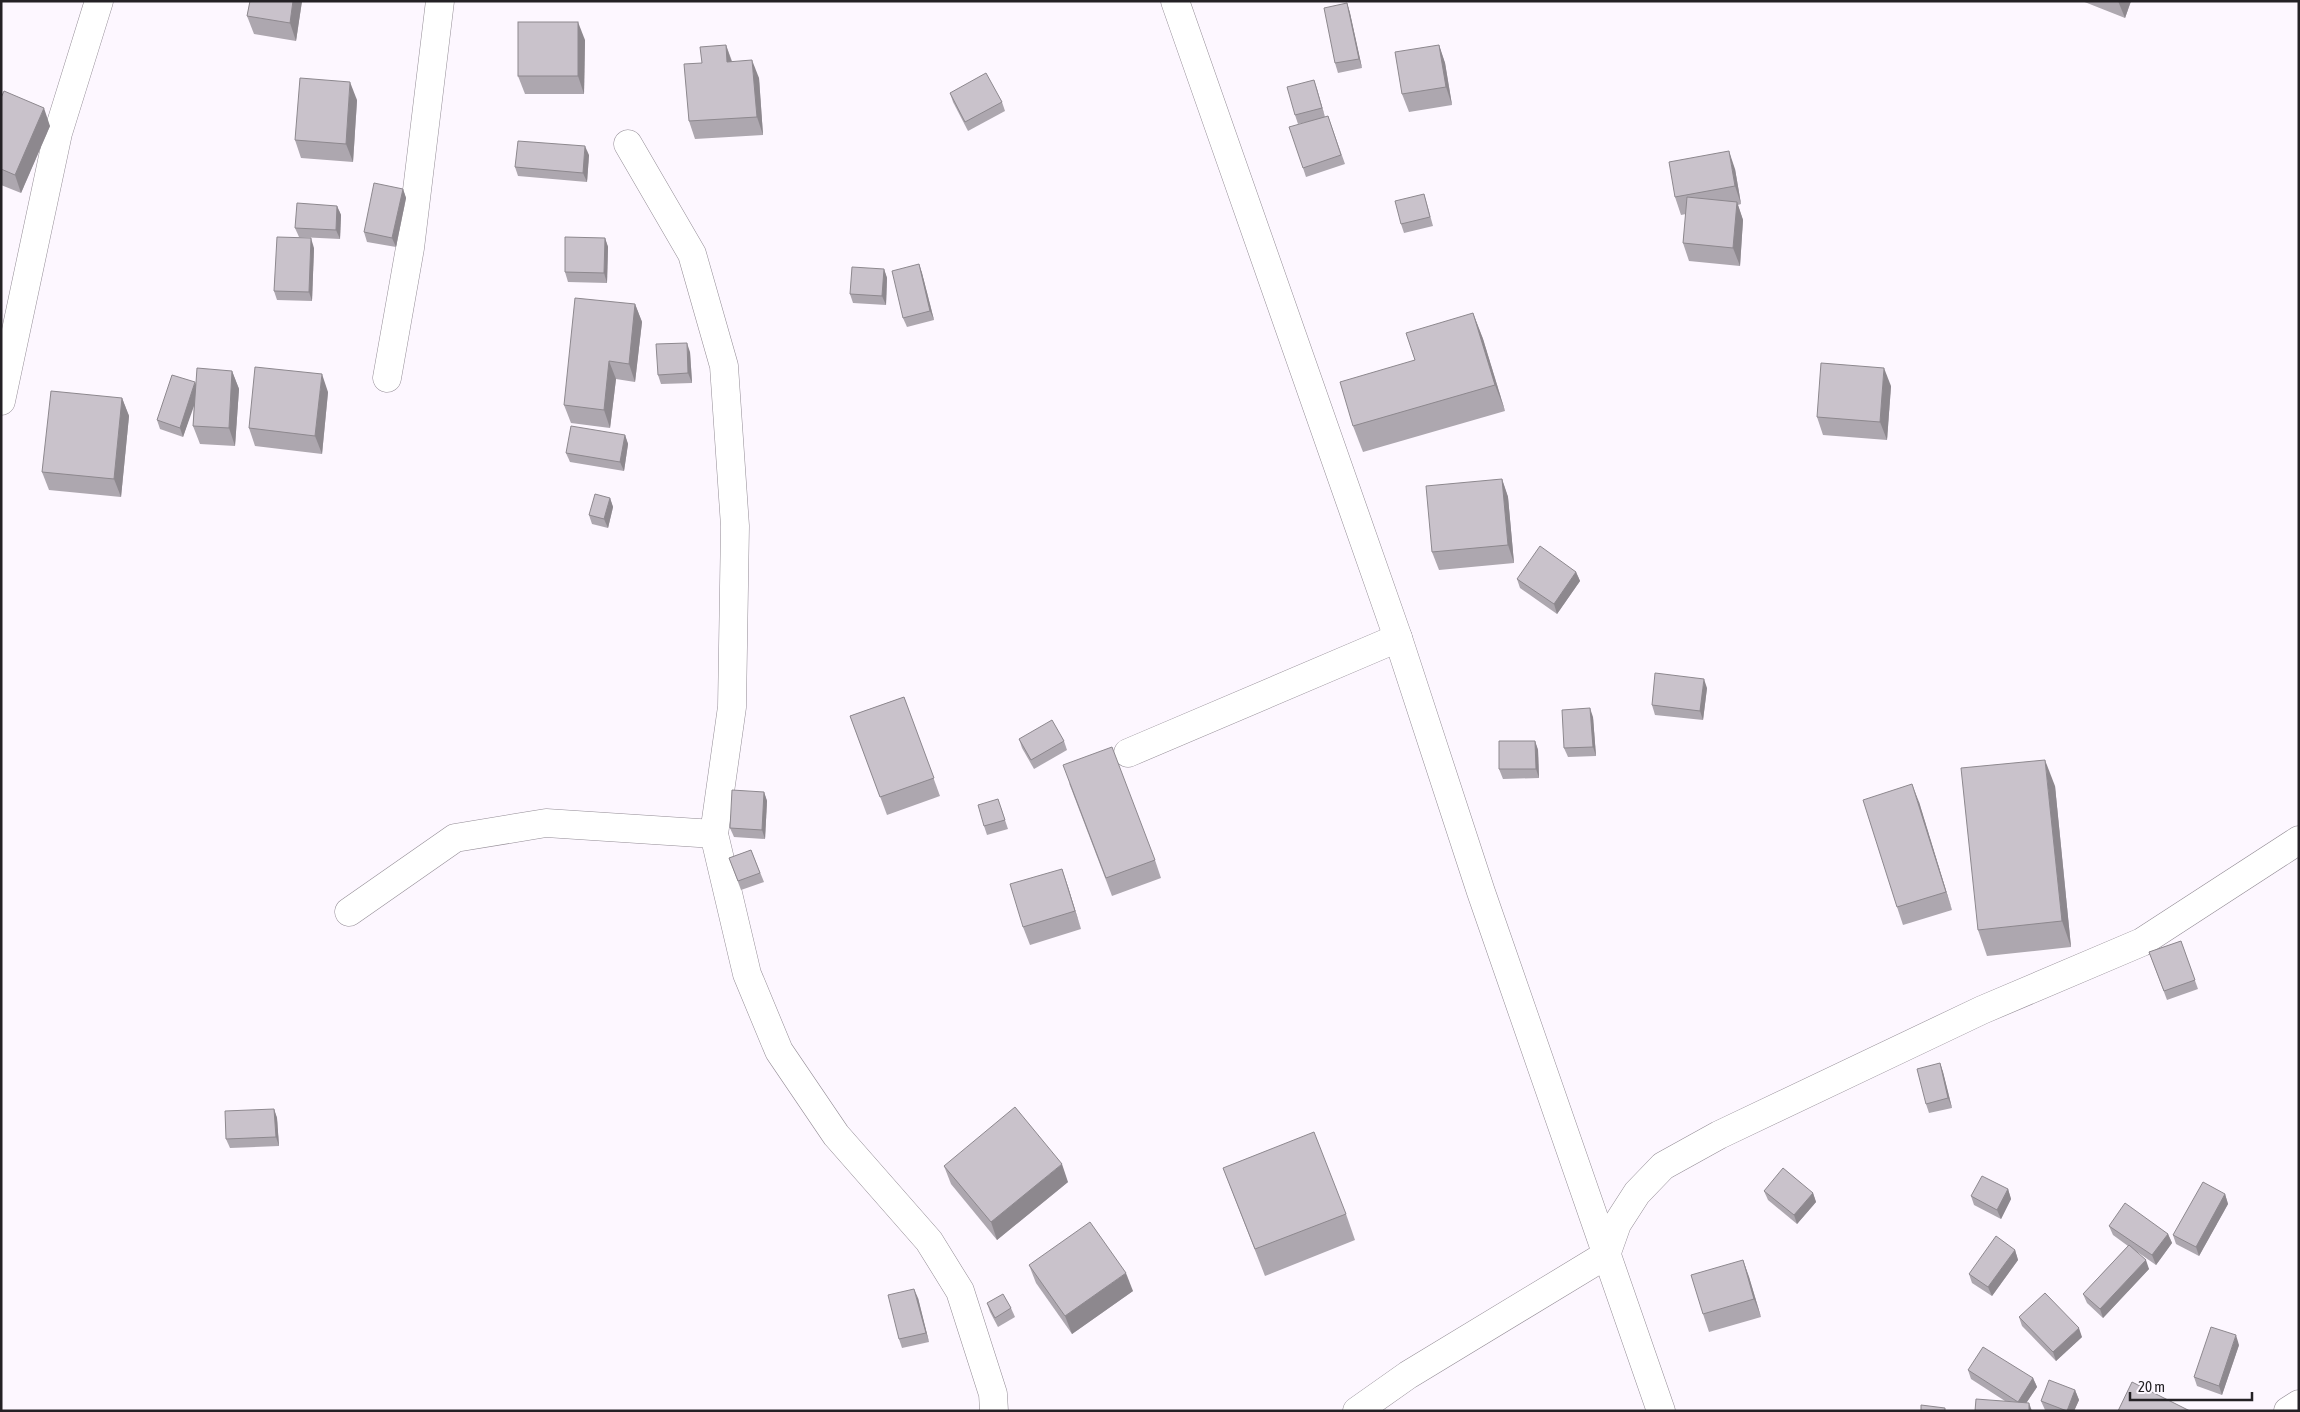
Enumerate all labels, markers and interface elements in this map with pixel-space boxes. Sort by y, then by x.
scale bar [2130,1370,2252,1402]
text: 20 m [2138,1378,2165,1395]

